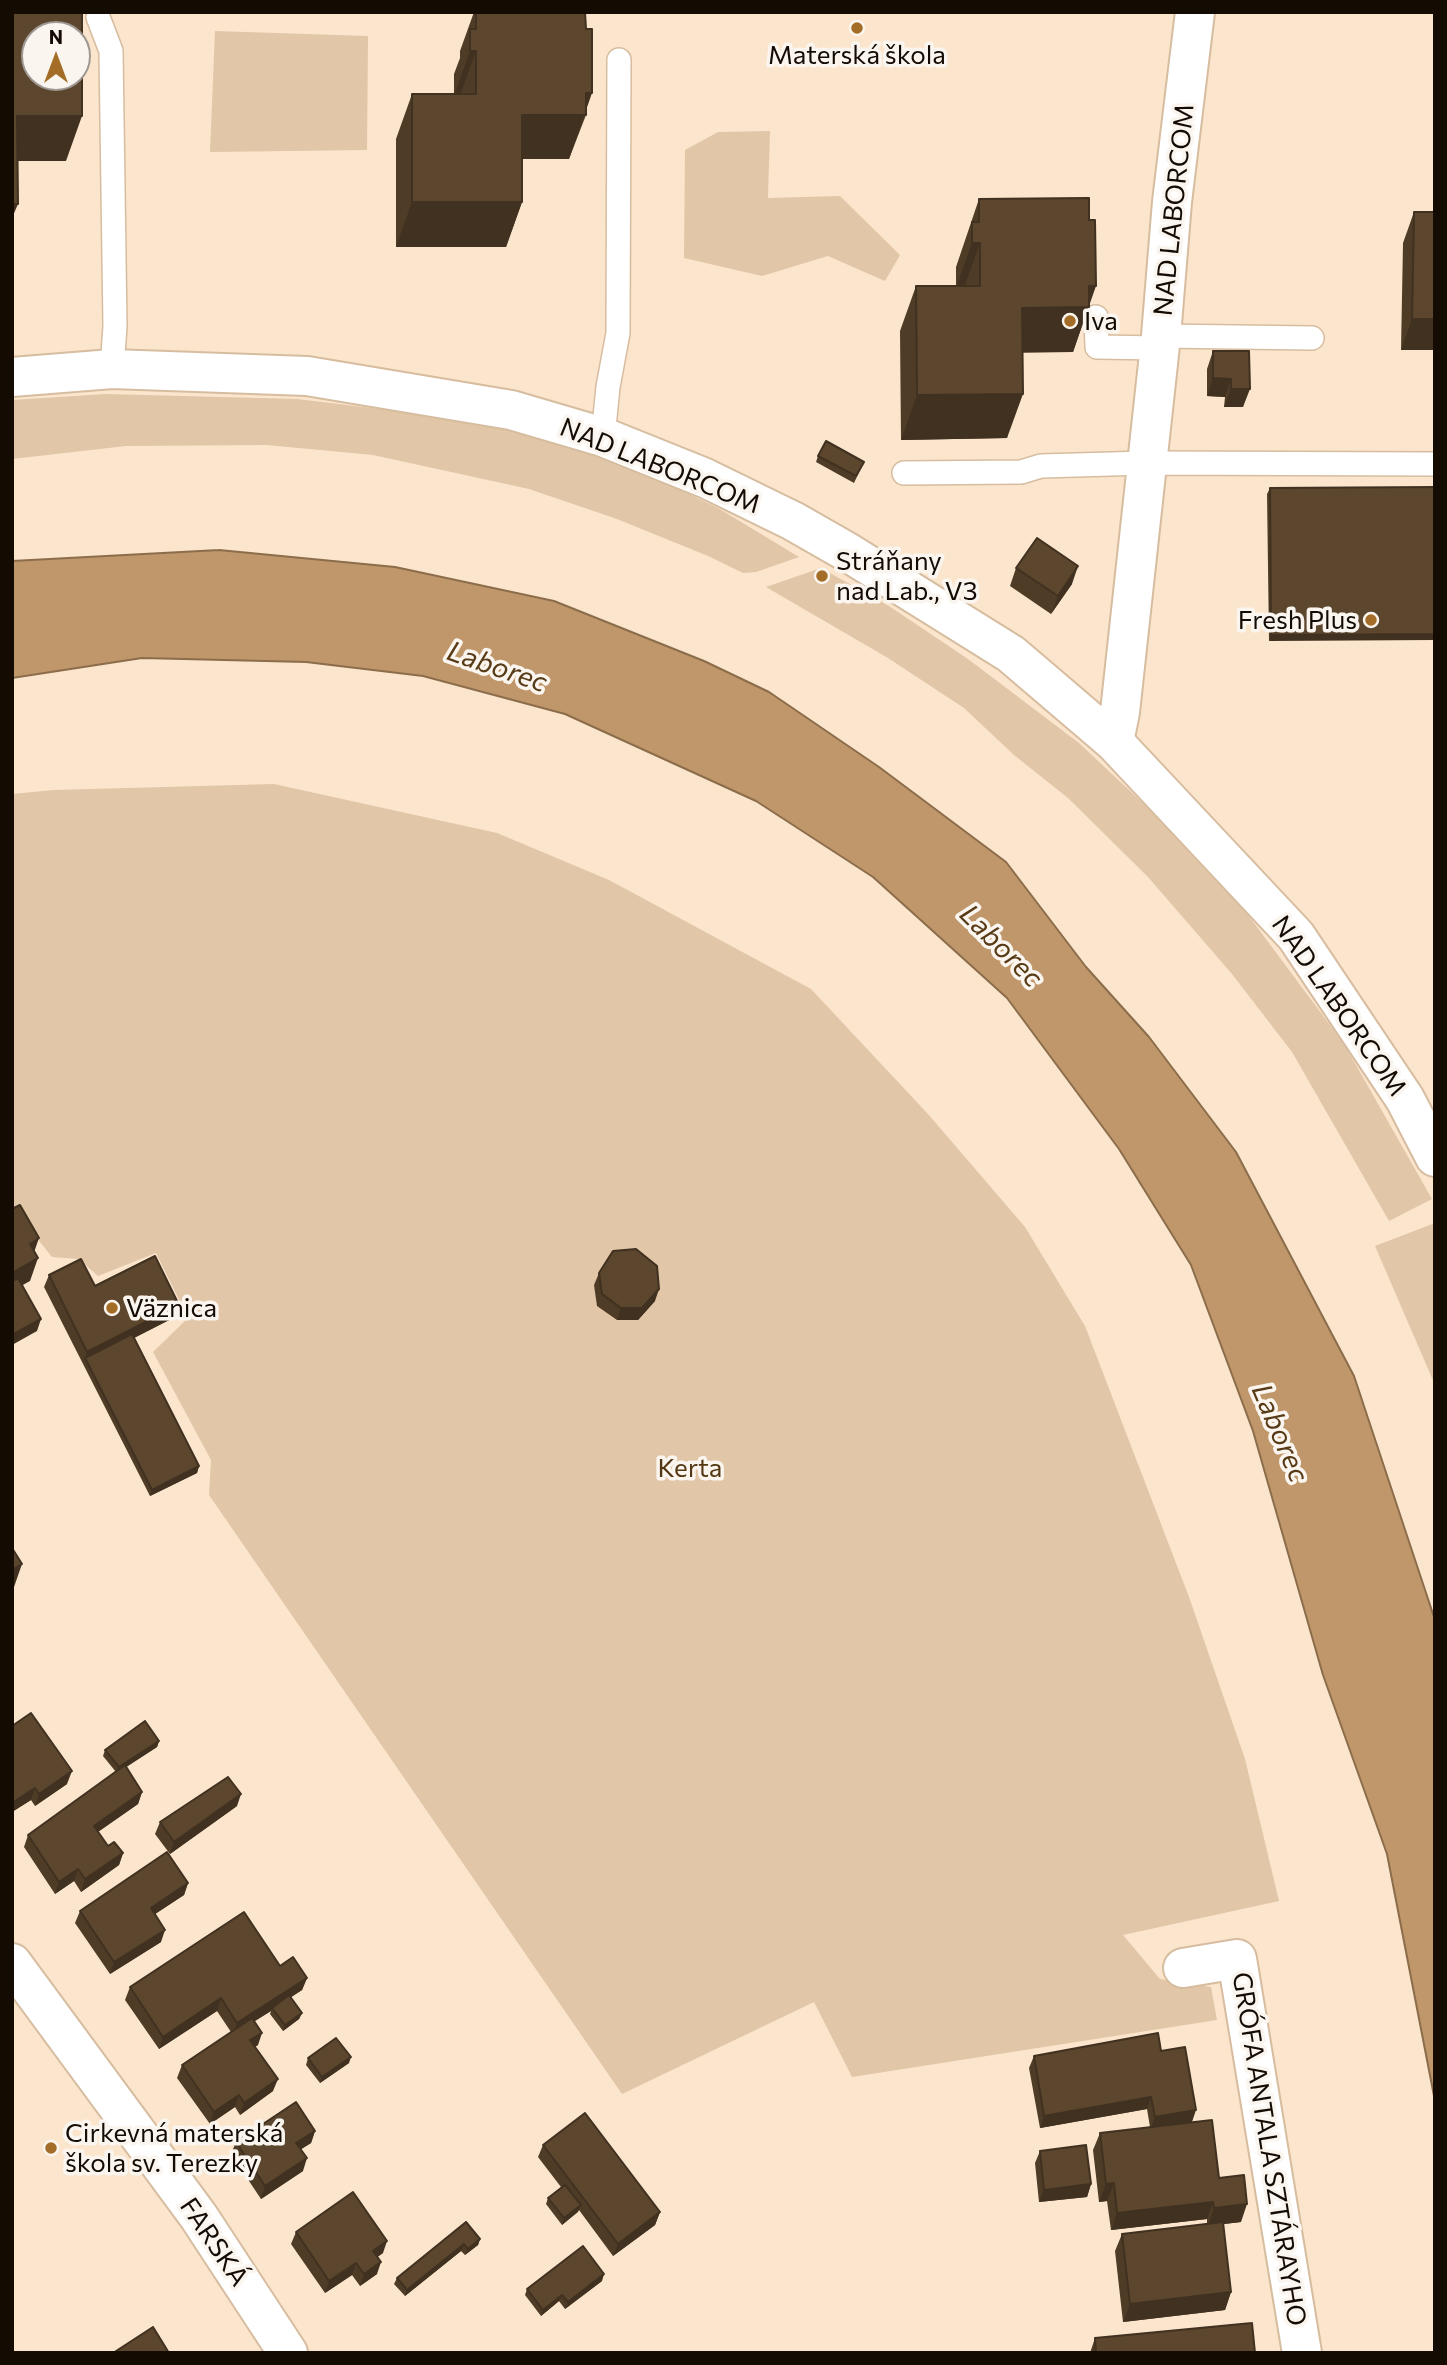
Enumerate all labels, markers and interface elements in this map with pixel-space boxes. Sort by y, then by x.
marker: Materská škola [849,20,865,36]
north arrow [21,21,91,91]
text: N [49,25,63,48]
place label: Materská škola [768,39,946,71]
street label: NAD LABORCOM [1147,102,1201,318]
place label: Iva [1084,305,1118,337]
marker: Iva [1062,313,1078,329]
street label: NAD LABORCOM [555,412,765,520]
place label: Stráňany nad Lab., V3 [836,545,977,606]
marker: Stráňany nad Lab., V3 [814,568,830,584]
place label: Fresh Plus [1238,604,1357,636]
marker: Fresh Plus [1363,612,1379,628]
water label: Laborec [443,634,551,700]
water label: Laborec [953,898,1049,994]
street label: NAD LABORCOM [1265,910,1413,1102]
place label: Väznica [126,1292,217,1324]
marker: Väznica [104,1300,120,1316]
water label: Laborec [1244,1379,1316,1487]
park label: Kerta [658,1452,722,1484]
street label: GRÓFA ANTALA SZTÁRAYHO [1226,1970,1312,2328]
place label: Cirkevná materská škola sv. Terezky [65,2117,283,2178]
marker: Cirkevná materská škola sv. Terezky [43,2140,59,2156]
street label: FARSKÁ [173,2192,255,2292]

